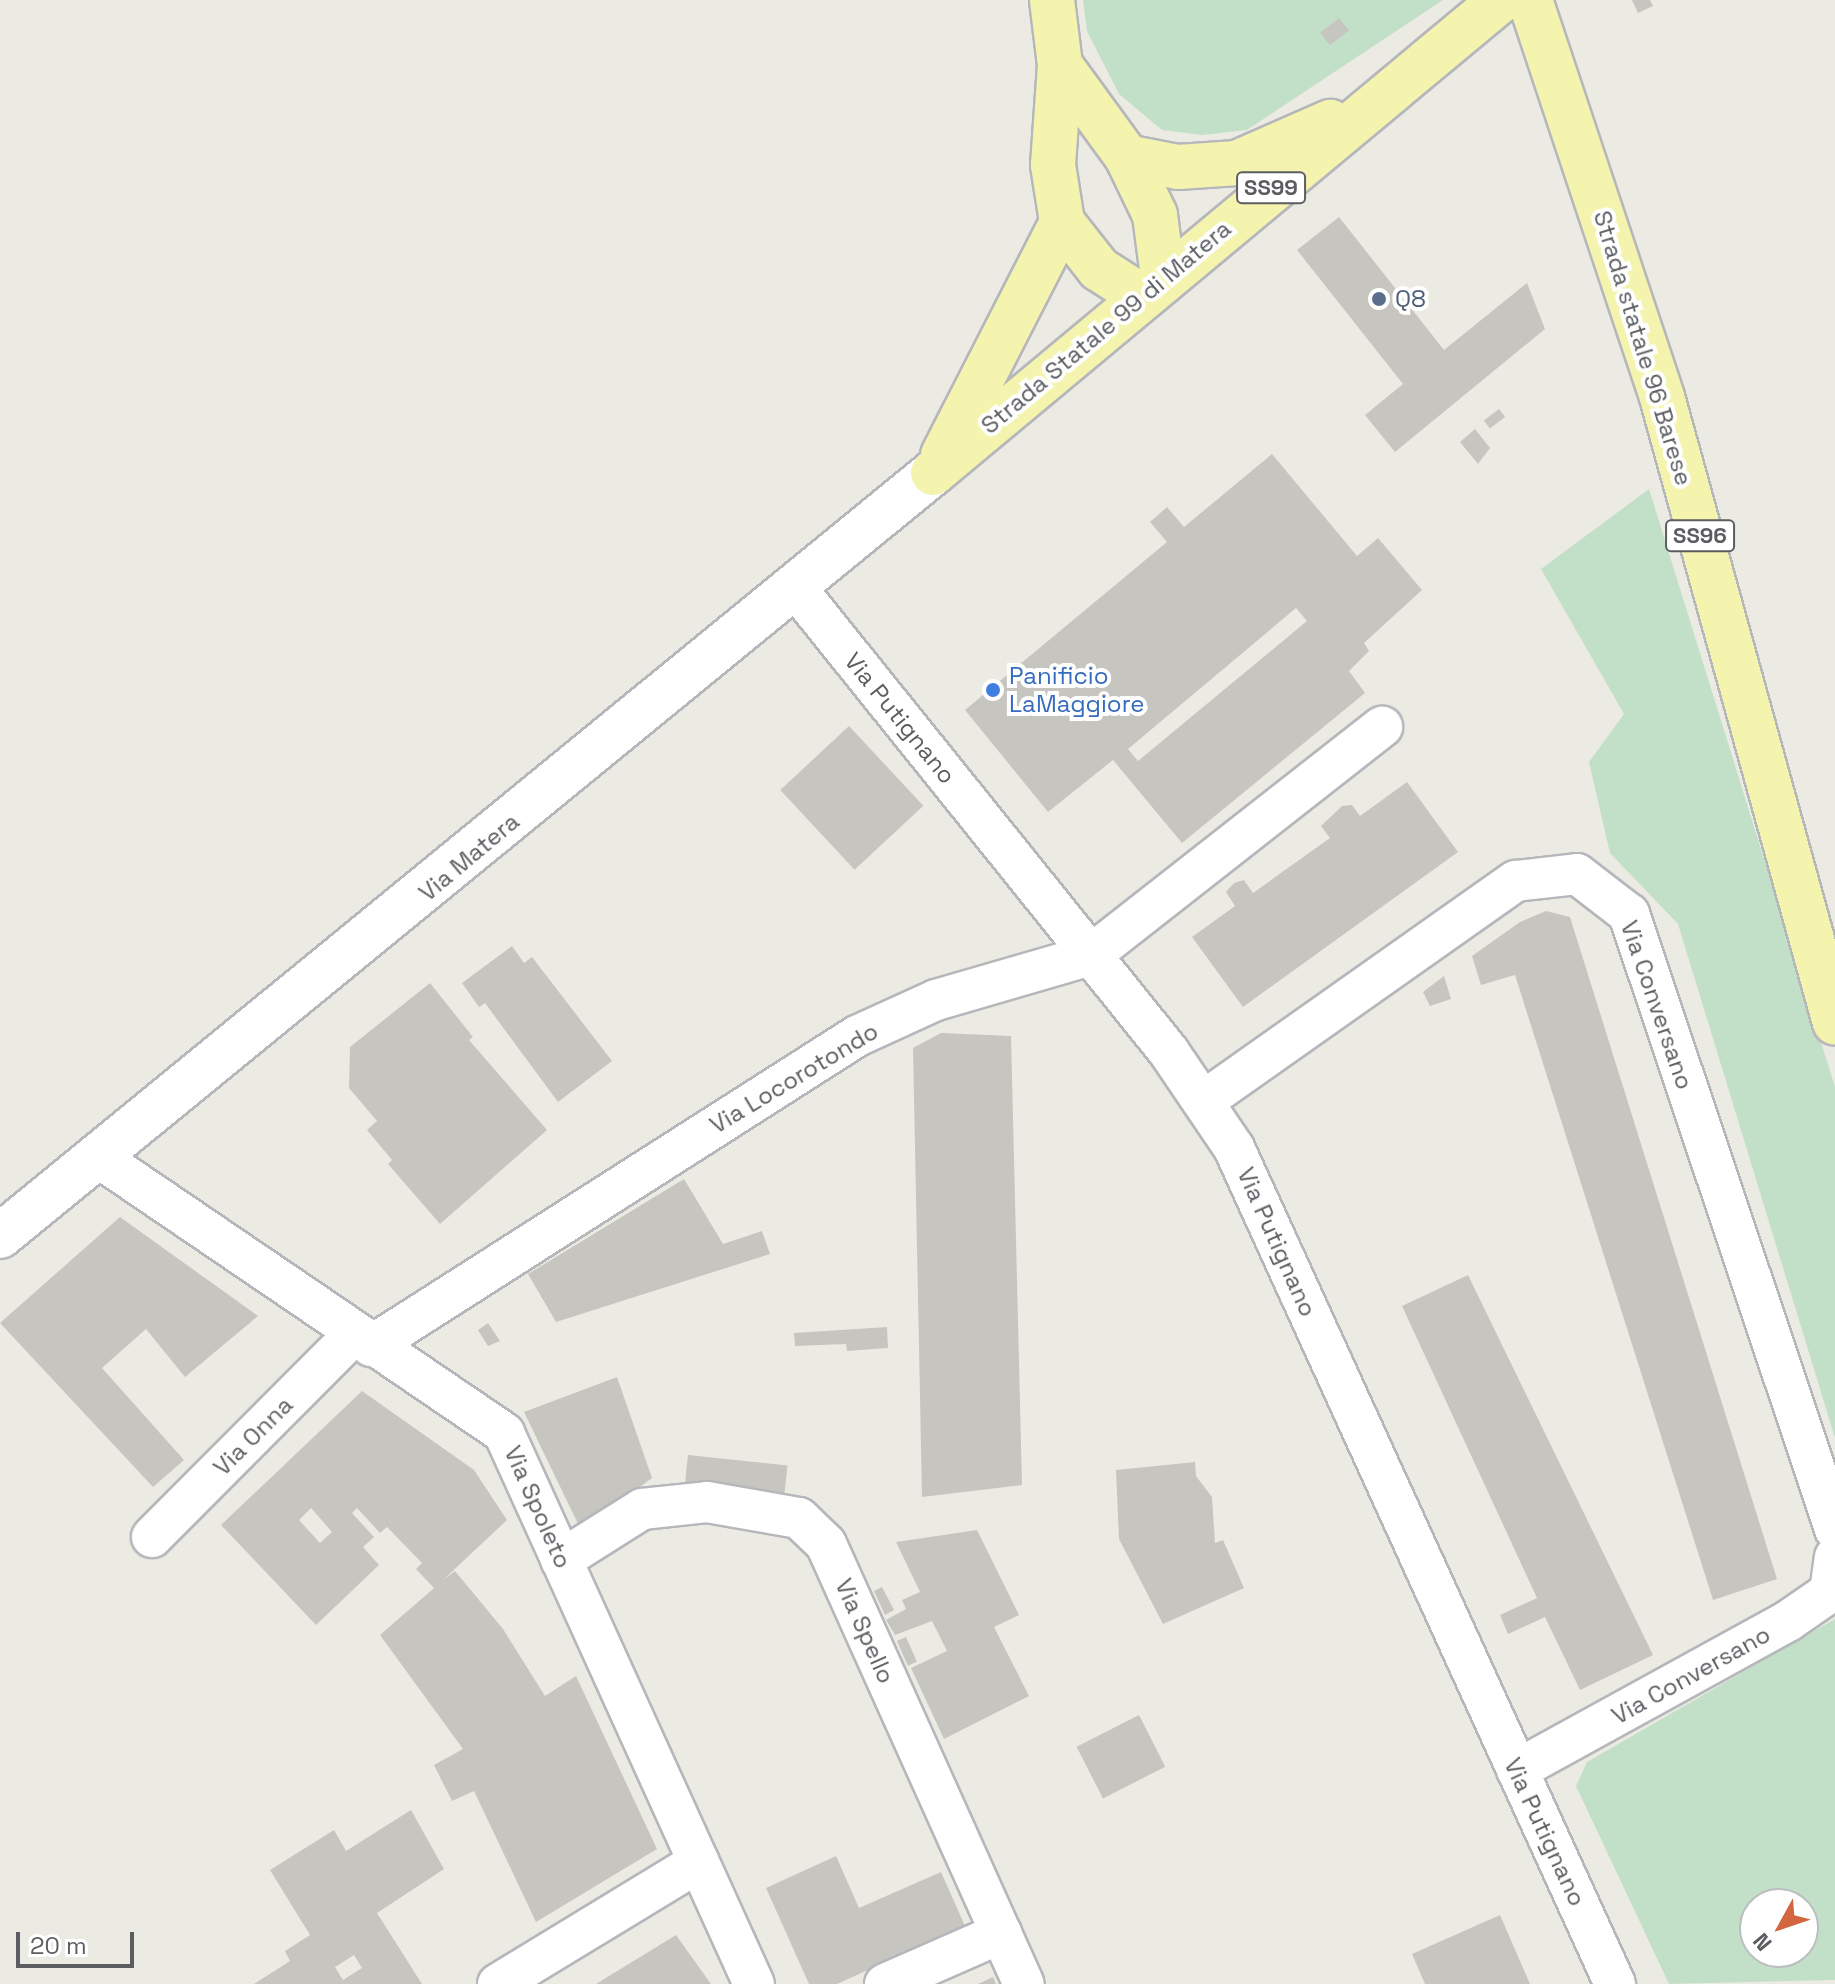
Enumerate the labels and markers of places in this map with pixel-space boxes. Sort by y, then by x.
place label: Q8 [1395,285,1426,313]
marker: Q8 [1370,290,1388,308]
place label: Panificio LaMaggiore [1009,662,1144,718]
marker: Panificio LaMaggiore [984,681,1002,699]

